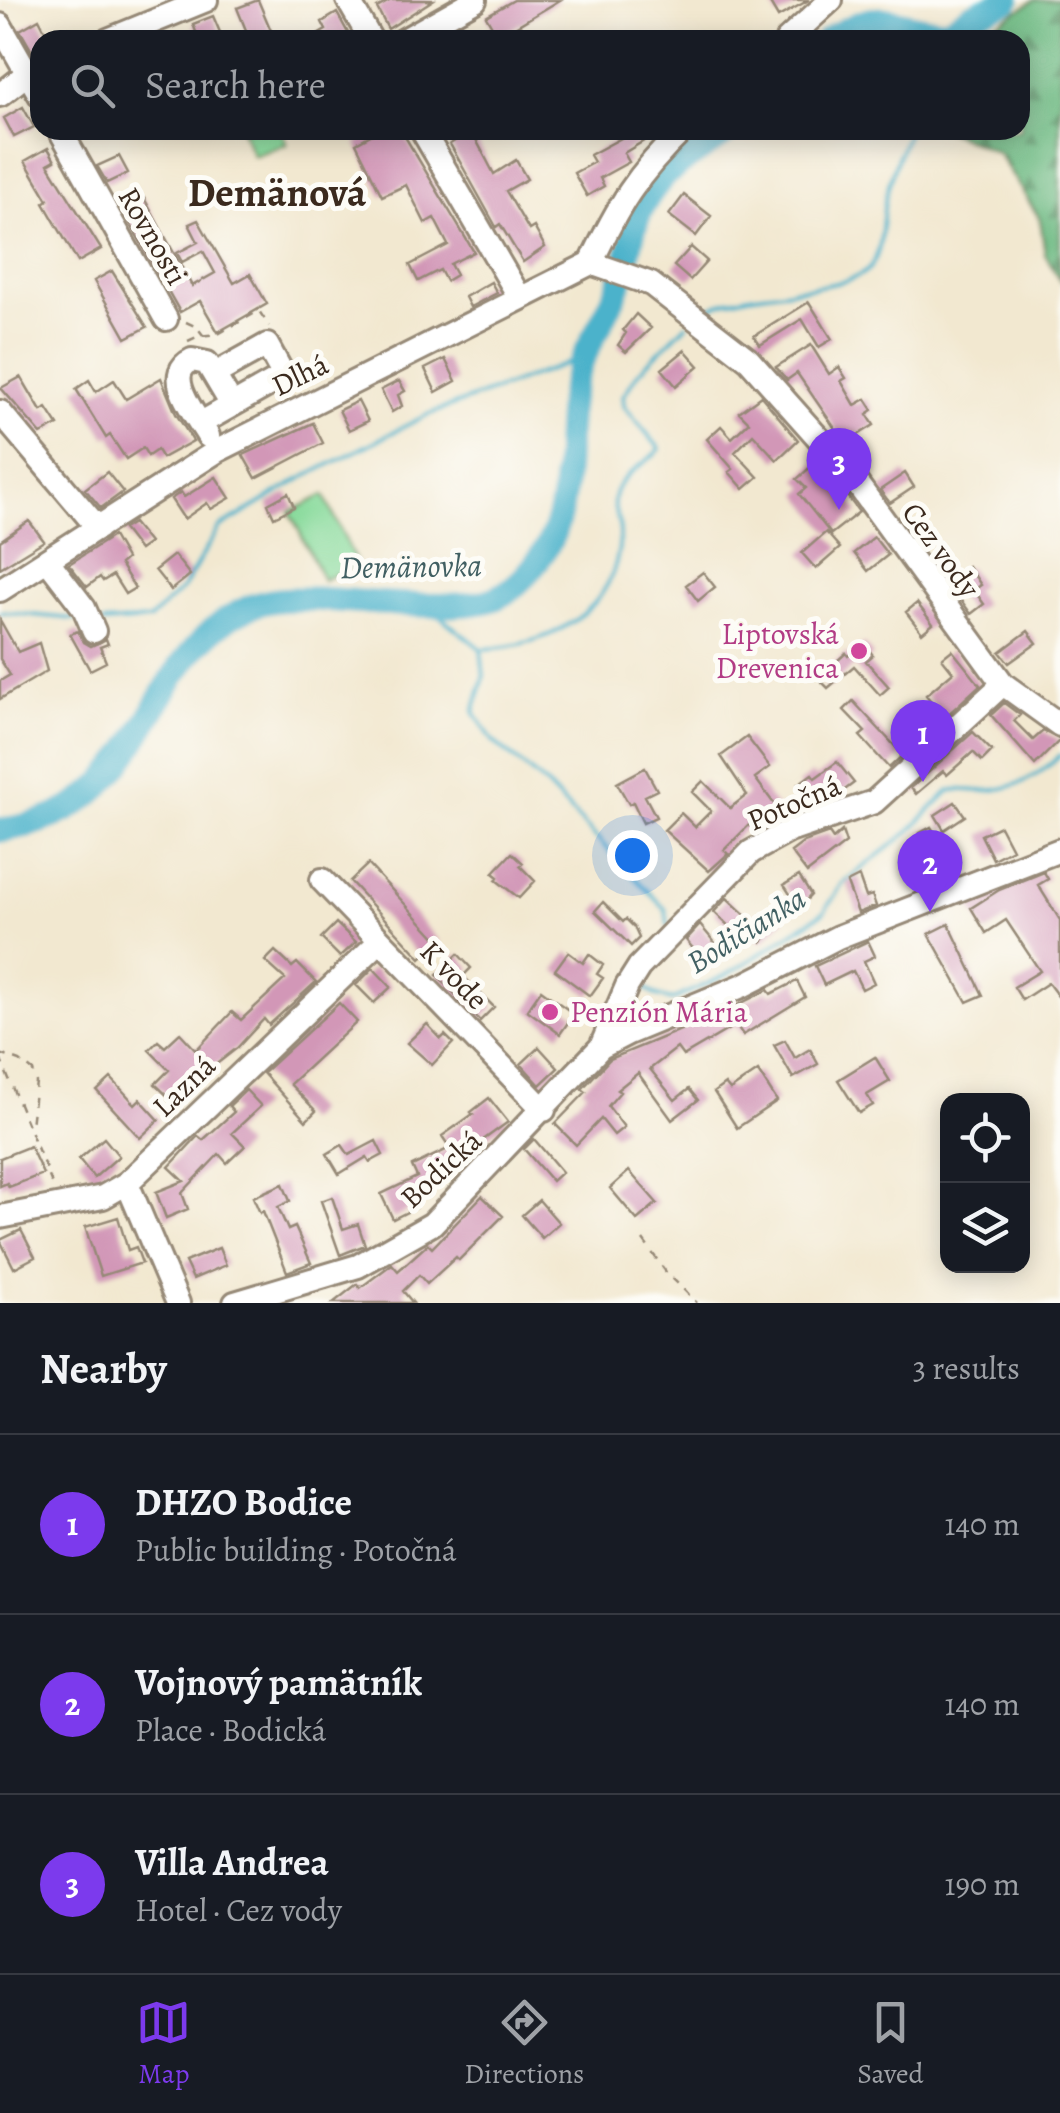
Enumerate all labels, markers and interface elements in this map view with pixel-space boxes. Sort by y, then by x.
search box [30,30,1030,140]
icon: search [65,58,120,113]
text: Search here [145,59,326,111]
district label: Demänová [188,165,367,220]
street label: Rovnosti [109,180,197,292]
street label: Dlhá [265,344,335,406]
pin: 3 [806,428,872,510]
street label: Cez vody [893,494,989,606]
water label: Demänovka [340,543,482,589]
place label: Liptovská Drevenica [716,614,839,688]
marker: Liptovská Drevenica [848,640,870,662]
pin: 1 [890,700,956,782]
street label: Potočná [741,765,847,841]
your location [607,830,658,881]
pin: 2 [898,830,962,912]
water label: Bodičianka [678,876,814,984]
street label: K vode [411,932,497,1018]
place label: Penzión Mária [570,992,748,1032]
marker: Penzión Mária [539,1001,561,1023]
street label: Lazná [144,1046,224,1126]
map controls [940,1093,1030,1273]
button: locate [940,1093,1030,1183]
street label: Bodická [391,1121,491,1217]
button: layers [940,1183,1030,1273]
text: Nearby [40,1340,167,1397]
text: 3 results [913,1346,1020,1390]
text: DHZO Bodice [135,1476,352,1528]
text: 1 [67,1502,78,1546]
text: 140 m [945,1502,1020,1546]
text: Public building · Potočná [135,1528,457,1572]
text: Vojnový pamätník [135,1656,422,1708]
text: 2 [65,1682,80,1726]
text: 140 m [945,1682,1020,1726]
text: Place · Bodická [135,1708,326,1752]
text: Villa Andrea [135,1836,329,1888]
text: 3 [66,1862,79,1906]
text: 190 m [944,1862,1020,1906]
text: Hotel · Cez vody [135,1888,342,1932]
tab: Map [136,1995,191,2093]
tab: Directions [464,1995,584,2093]
tab: Saved [857,1995,924,2093]

